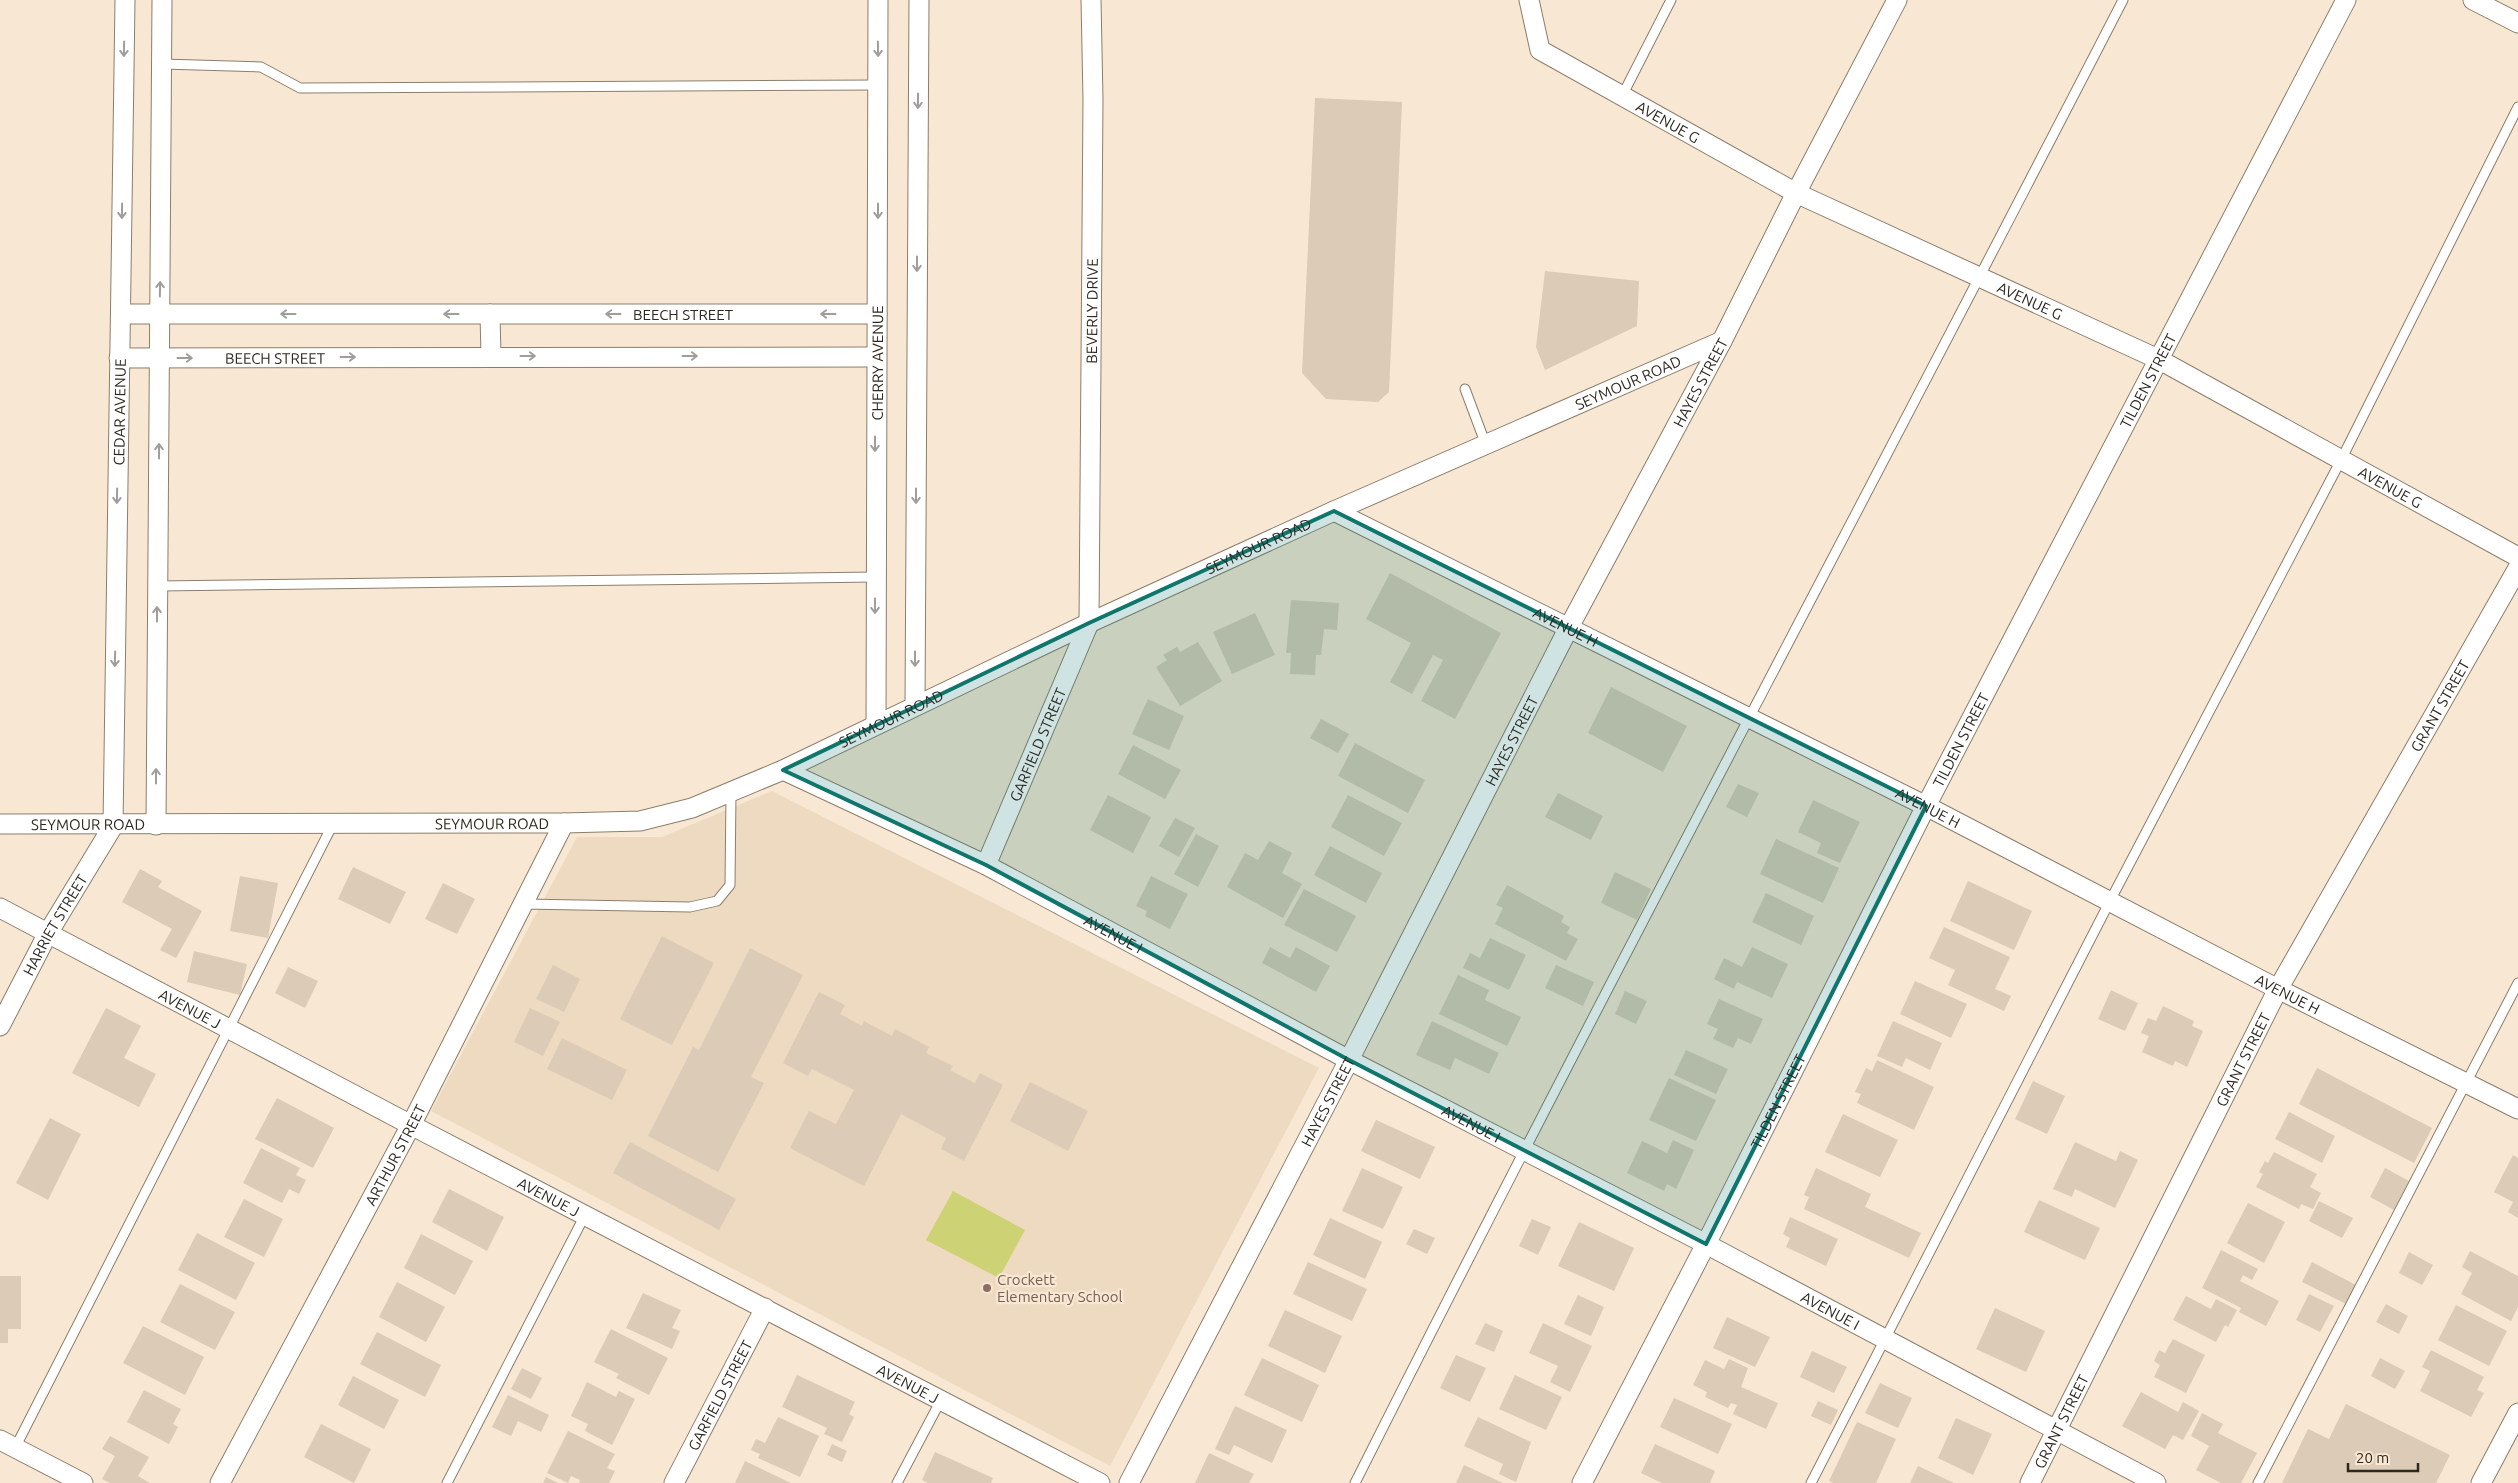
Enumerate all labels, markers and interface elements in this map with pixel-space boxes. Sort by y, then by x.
one-way arrow [119,40,129,56]
one-way arrow [873,40,883,56]
one-way arrow [913,92,923,109]
street label: AVENUE G [1634,97,1703,146]
one-way arrow [117,202,127,219]
one-way arrow [873,202,883,219]
one-way arrow [912,255,922,271]
street label: BEVERLY DRIVE [1082,258,1100,364]
street label: AVENUE G [1995,278,2065,323]
one-way arrow [155,281,165,297]
street label: CHERRY AVENUE [868,305,886,421]
street label: BEECH STREET [633,306,734,323]
one-way arrow [280,309,296,319]
one-way arrow [443,309,459,319]
one-way arrow [605,309,622,319]
one-way arrow [820,309,836,319]
street label: TILDEN STREET [2116,330,2179,431]
street label: HAYES STREET [1669,334,1731,430]
street label: BEECH STREET [225,349,326,366]
one-way arrow [520,351,536,361]
one-way arrow [682,351,698,361]
one-way arrow [340,352,356,362]
street label: SEYMOUR ROAD [1572,352,1684,413]
one-way arrow [177,353,193,363]
street label: CEDAR AVENUE [110,358,128,466]
one-way arrow [870,435,880,451]
one-way arrow [154,443,164,460]
street label: AVENUE G [2356,463,2425,511]
one-way arrow [112,488,122,504]
one-way arrow [911,488,921,504]
street label: SEYMOUR ROAD [1203,514,1314,577]
one-way arrow [870,598,880,614]
street label: AVENUE H [1531,603,1601,650]
one-way arrow [153,606,162,622]
one-way arrow [110,650,120,666]
one-way arrow [910,650,920,666]
street label: GRANT STREET [2407,656,2473,754]
street label: GARFIELD STREET [1006,685,1069,804]
street label: SEYMOUR ROAD [836,686,946,750]
street label: TILDEN STREET [1929,689,1992,790]
street label: HAYES STREET [1481,692,1541,788]
one-way arrow [151,768,161,784]
street label: AVENUE H [1893,784,1963,831]
street label: SEYMOUR ROAD [31,815,145,832]
street label: SEYMOUR ROAD [435,815,549,832]
street label: HARRIET STREET [19,871,91,978]
street label: AVENUE I [1082,911,1146,956]
street label: AVENUE H [2253,970,2323,1017]
street label: AVENUE J [156,985,224,1032]
street label: GRANT STREET [2212,1009,2274,1109]
street label: TILDEN STREET [1747,1050,1809,1151]
street label: HAYES STREET [1297,1053,1358,1149]
street label: ARTHUR STREET [361,1101,429,1208]
street label: AVENUE I [1439,1101,1504,1145]
street label: AVENUE J [515,1174,582,1220]
place label: Crockett Elementary School [997,1271,1123,1305]
marker: Crockett Elementary School [981,1282,993,1294]
street label: AVENUE I [1799,1288,1863,1333]
street label: GARFIELD STREET [684,1337,756,1453]
street label: AVENUE J [874,1360,942,1406]
street label: GRANT STREET [2030,1371,2092,1471]
scale bar [2348,1440,2418,1472]
text: 20 m [2356,1449,2389,1466]

